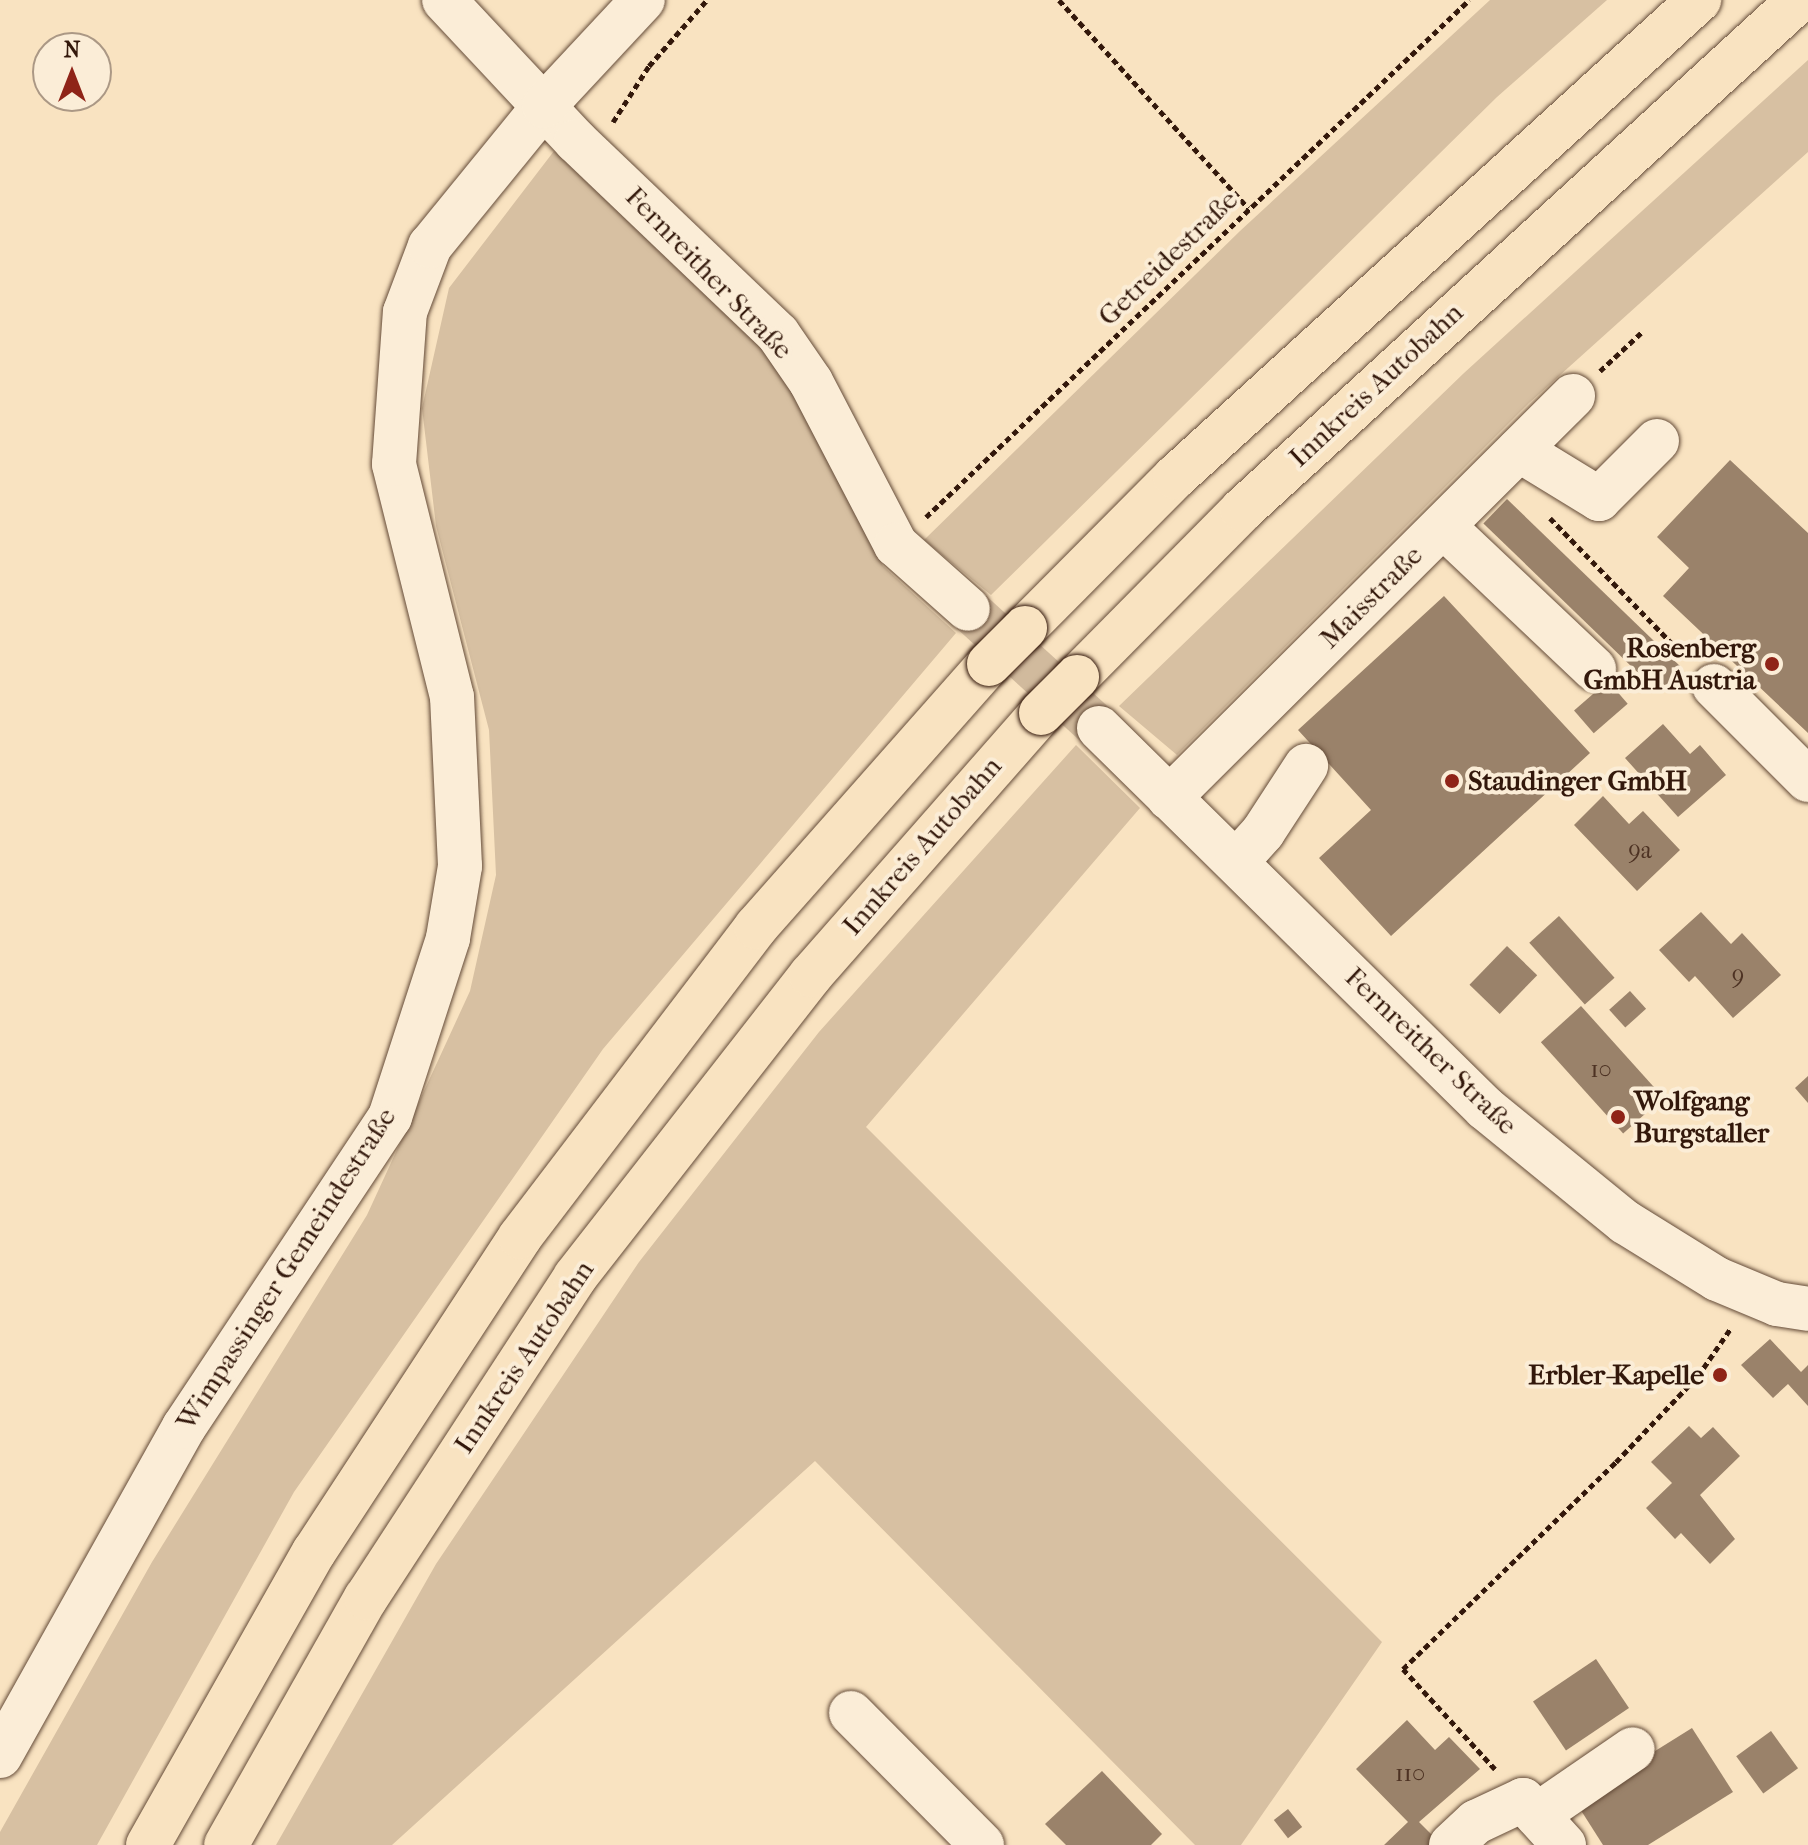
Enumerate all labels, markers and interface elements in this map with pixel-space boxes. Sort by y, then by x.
north arrow [32,32,112,112]
text: N [64,37,80,63]
street label: Fernreither Straße [618,180,800,366]
street label: Getreidestraße [1091,183,1245,333]
street label: Innkreis Autobahn [1282,296,1470,474]
street label: Maisstraße [1313,539,1429,655]
place label: Rosenberg GmbH Austria [1583,631,1756,697]
marker: Rosenberg GmbH Austria [1763,655,1781,673]
street label: Innkreis Autobahn [835,750,1009,942]
place label: Staudinger GmbH [1468,764,1687,798]
marker: Staudinger GmbH [1443,772,1461,790]
house number: 9a [1628,837,1652,865]
street label: Fernreither Straße [1338,960,1524,1142]
house number: 9 [1732,962,1744,990]
house number: 10 [1590,1056,1612,1084]
place label: Wolfgang Burgstaller [1634,1084,1769,1150]
street label: Wimpassinger Gemeindestraße [169,1102,403,1436]
marker: Wolfgang Burgstaller [1609,1108,1627,1126]
street label: Innkreis Autobahn [447,1254,601,1460]
place label: Erbler-Kapelle [1528,1358,1704,1392]
marker: Erbler-Kapelle [1711,1366,1729,1384]
house number: 110 [1395,1760,1425,1788]

